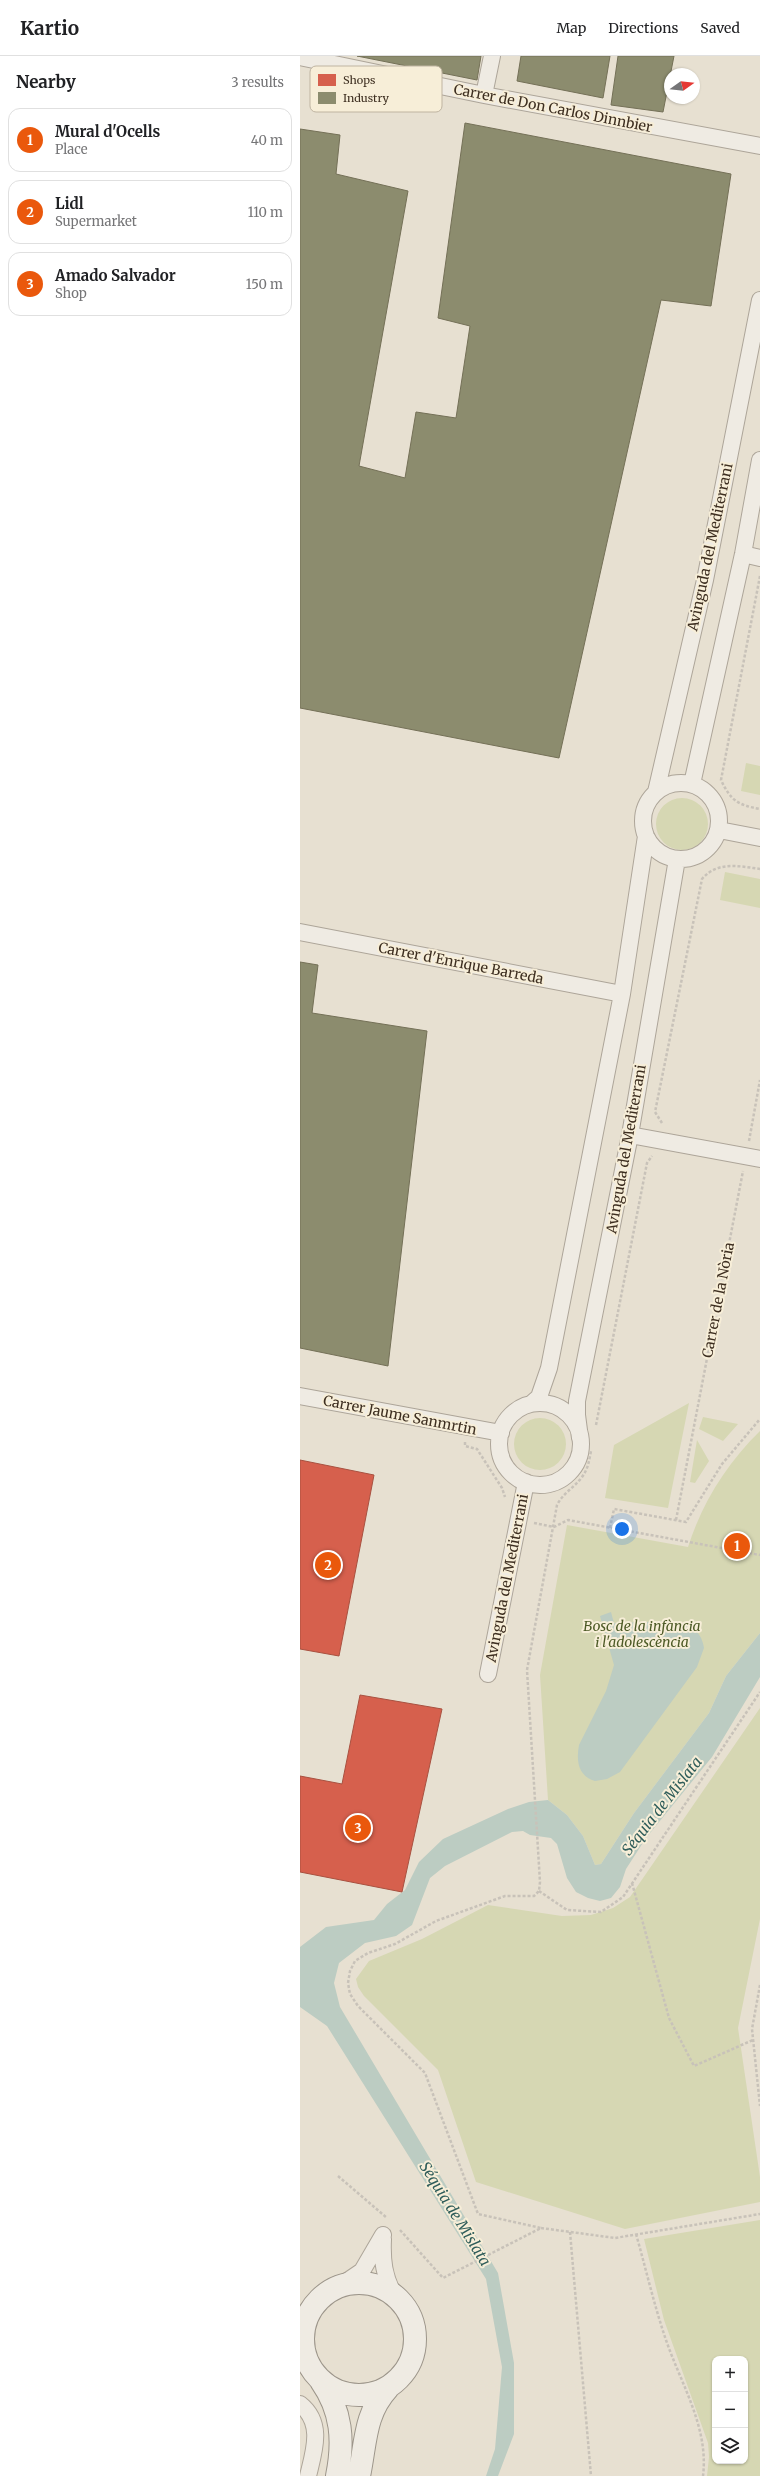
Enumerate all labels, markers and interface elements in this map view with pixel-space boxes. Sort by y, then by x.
text: Kartio [20,16,79,40]
text: Map [556,19,586,37]
text: Directions [608,19,678,37]
text: Saved [700,19,740,37]
legend [310,66,442,112]
north arrow [664,68,700,104]
text: Nearby [16,71,76,93]
text: Shops [343,73,375,87]
text: 3 results [231,74,284,91]
street label: Carrer de Don Carlos Dinnbier [452,80,654,136]
text: Industry [343,91,390,105]
text: Mural d'Ocells [55,122,160,141]
text: 1 [27,132,33,149]
text: 40 m [251,132,283,149]
text: Place [55,141,88,158]
text: Lidl [55,194,84,213]
text: 2 [26,204,34,221]
text: 110 m [248,204,283,221]
text: Supermarket [55,213,137,230]
text: Amado Salvador [55,266,176,285]
text: 3 [26,276,34,293]
text: 150 m [246,276,283,293]
text: Shop [55,285,87,302]
street label: Avinguda del Mediterrani [683,461,737,634]
street label: Carrer d'Enrique Barreda [377,938,546,988]
street label: Avinguda del Mediterrani [602,1063,650,1236]
street label: Carrer de la Nòria [698,1240,738,1359]
street label: Carrer Jaume Sanmrtin [322,1391,478,1439]
street label: Avinguda del Mediterrani [482,1492,532,1665]
your location [612,1519,632,1539]
pin: 1 [724,1531,750,1561]
pin: 2 [315,1550,341,1580]
park label: Bosc de la infància i l'adolescència [583,1617,701,1651]
water label: Séquia de Mislata [617,1753,706,1859]
pin: 3 [345,1813,371,1843]
water label: Séquia de Mislata [416,2158,495,2269]
map controls [712,2356,748,2464]
button: + [712,2356,748,2392]
button: − [712,2392,748,2428]
button: layers [712,2428,748,2464]

